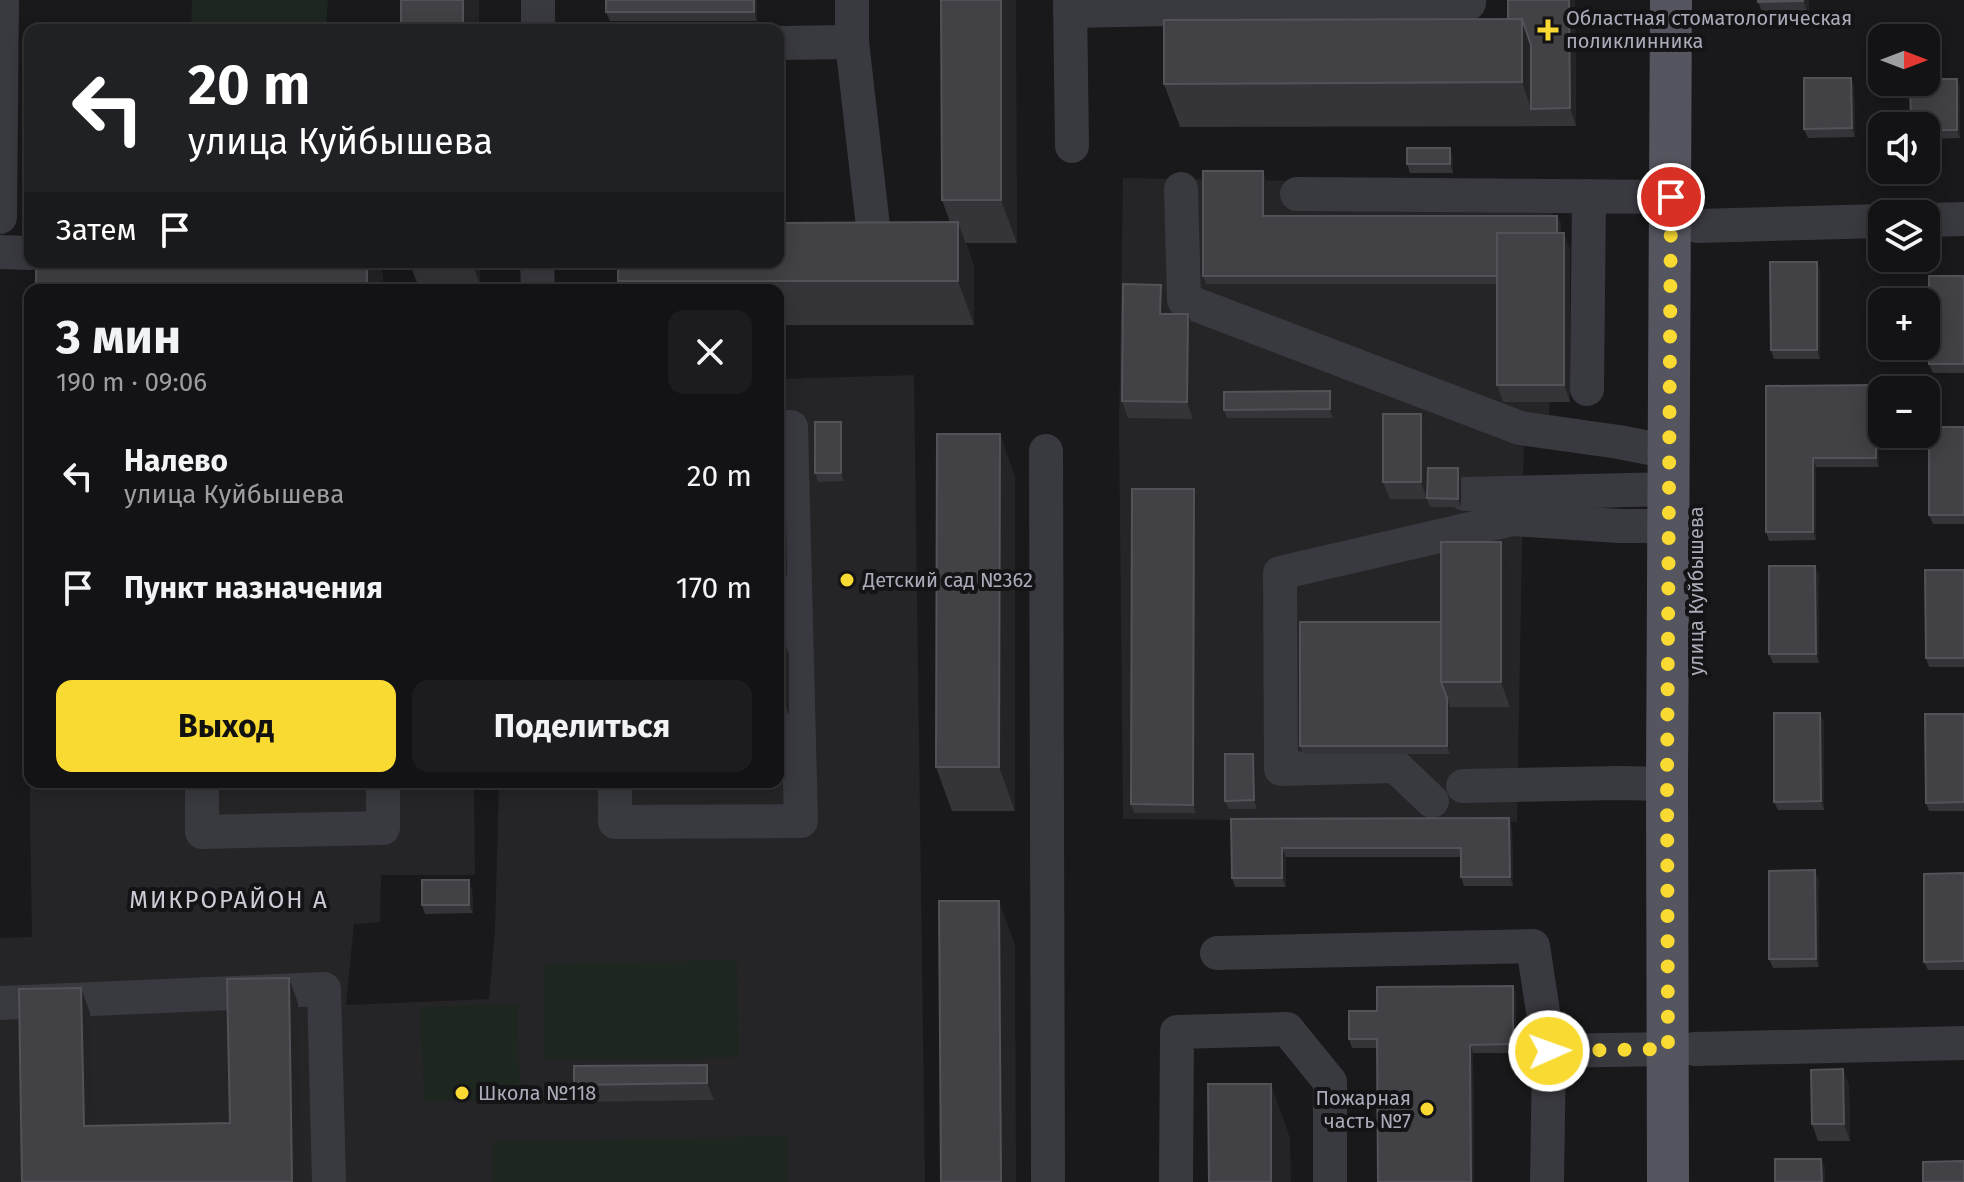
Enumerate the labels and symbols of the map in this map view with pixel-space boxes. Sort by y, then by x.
place label: Областная стоматологическая поликлинника [1566,6,1852,53]
marker: Областная стоматологическая поликлинника [1537,19,1559,41]
north arrow [1868,24,1940,96]
pin [1637,163,1705,231]
street label: улица Куйбышева [1684,506,1708,676]
place label: Детский сад №362 [862,568,1033,592]
marker: Детский сад №362 [838,571,856,589]
district label: МИКРОРАЙОН А [129,886,329,914]
position arrow [1507,1009,1591,1093]
place label: Школа №118 [478,1081,596,1105]
marker: Школа №118 [453,1084,471,1102]
place label: Пожарная часть №7 [1315,1086,1411,1133]
marker: Пожарная часть №7 [1418,1100,1436,1118]

